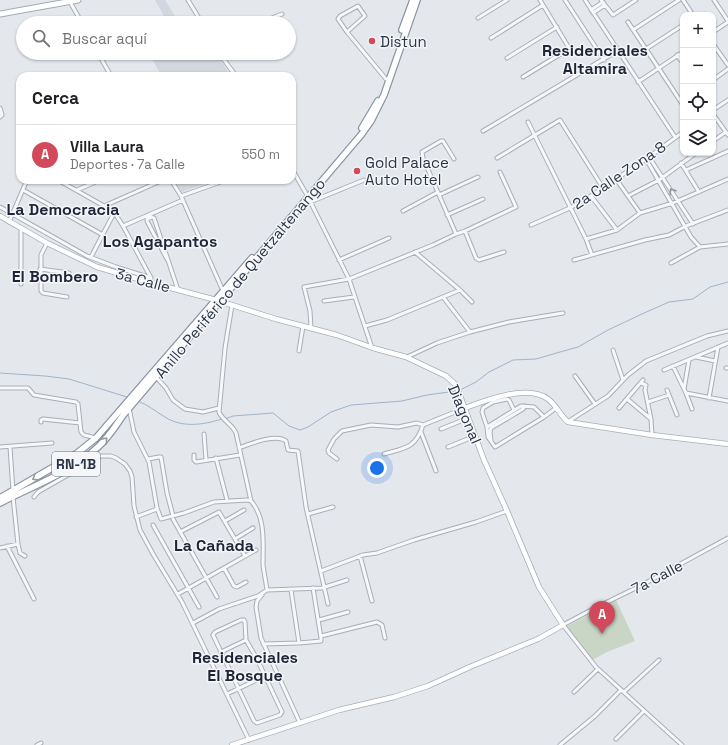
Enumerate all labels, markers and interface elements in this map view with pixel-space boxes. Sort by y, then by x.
map controls [680,12,716,156]
button: + [680,12,716,48]
search box [16,16,296,60]
icon: search [30,27,52,49]
text: Buscar aquí [62,29,147,48]
place label: Distun [380,32,427,51]
marker: Distun [367,36,377,46]
district label: Residenciales Altamira [542,40,648,79]
button: − [680,48,716,84]
button: locate [680,84,716,120]
text: Cerca [32,87,79,109]
button: layers [680,120,716,156]
text: Villa Laura [70,137,144,156]
street label: 2a Calle Zona 8 [569,137,669,213]
text: A [41,146,49,163]
text: 550 m [242,146,280,163]
place label: Gold Palace Auto Hotel [365,153,449,189]
text: Deportes · 7a Calle [70,156,185,173]
marker: Gold Palace Auto Hotel [352,166,362,176]
street label: Anillo Periférico de Quetzaltenango [151,174,329,382]
one-way arrow [669,188,676,195]
district label: La Democracia [7,199,119,220]
district label: Los Agapantos [103,231,217,252]
street label: 3a Calle [113,264,173,296]
district label: El Bombero [12,266,98,287]
street label: Diagonal [444,382,486,446]
one-way arrow [100,437,107,444]
road number: RN-1B [52,452,100,476]
your location [367,458,387,478]
one-way arrow [32,474,39,481]
district label: La Cañada [174,535,254,556]
street label: 7a Calle [628,556,686,598]
pin: A [589,601,615,634]
district label: Residenciales El Bosque [192,647,298,686]

